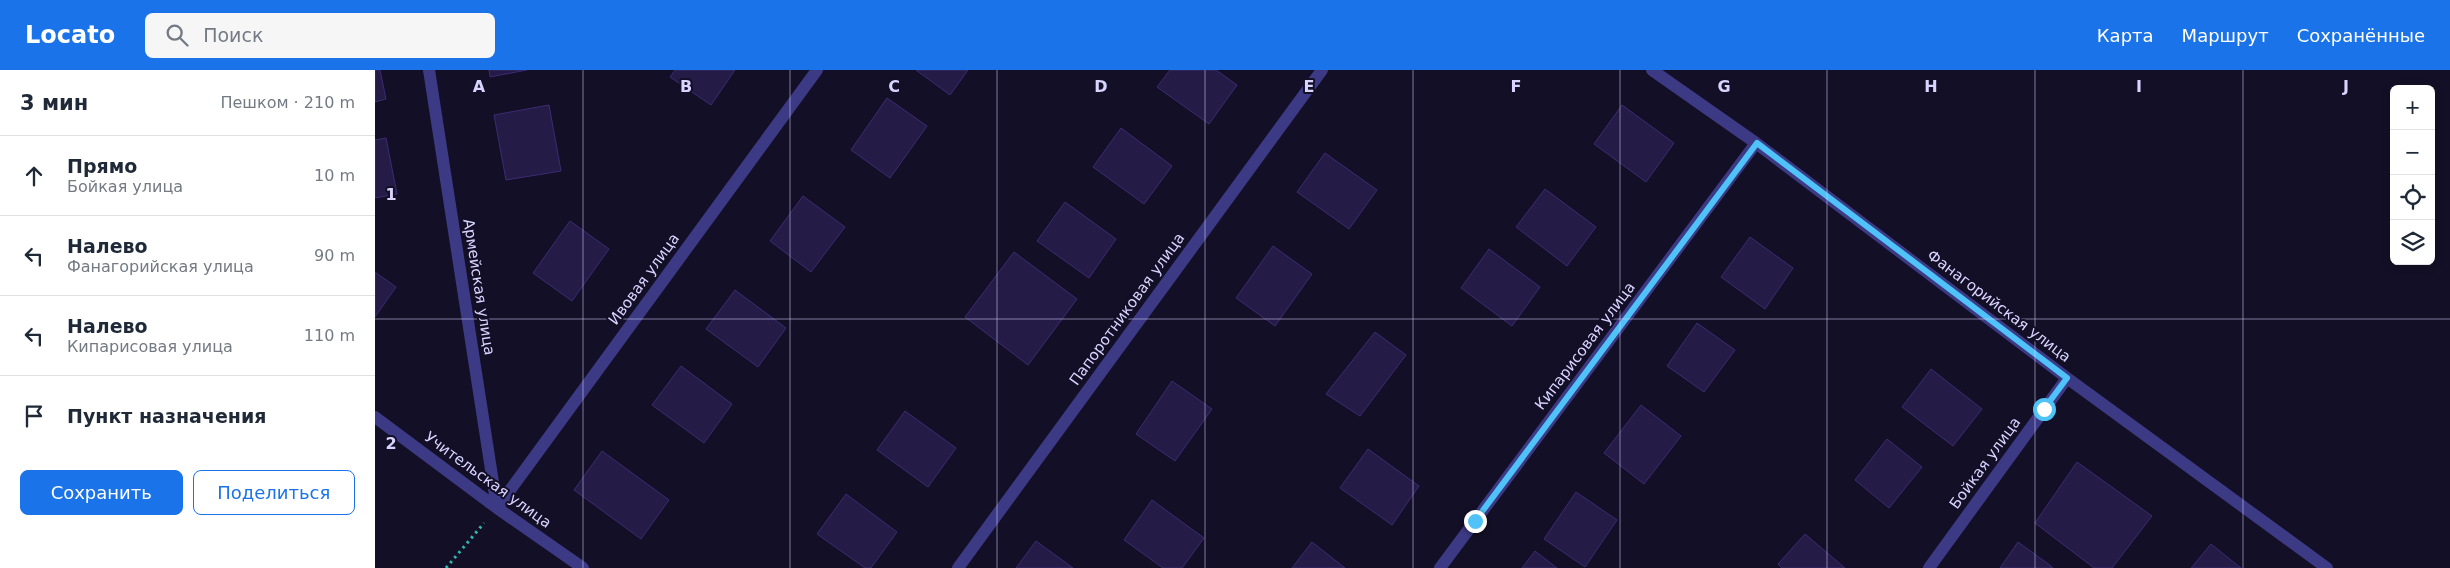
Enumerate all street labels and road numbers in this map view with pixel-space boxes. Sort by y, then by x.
street label: Армейская улица [459,217,499,357]
street label: Папоротниковая улица [1066,229,1188,389]
street label: Ивовая улица [605,230,683,328]
street label: Фанагорийская улица [1924,246,2074,366]
street label: Кипарисовая улица [1531,278,1639,414]
street label: Бойкая улица [1946,414,2024,512]
street label: Учительская улица [421,428,555,532]

